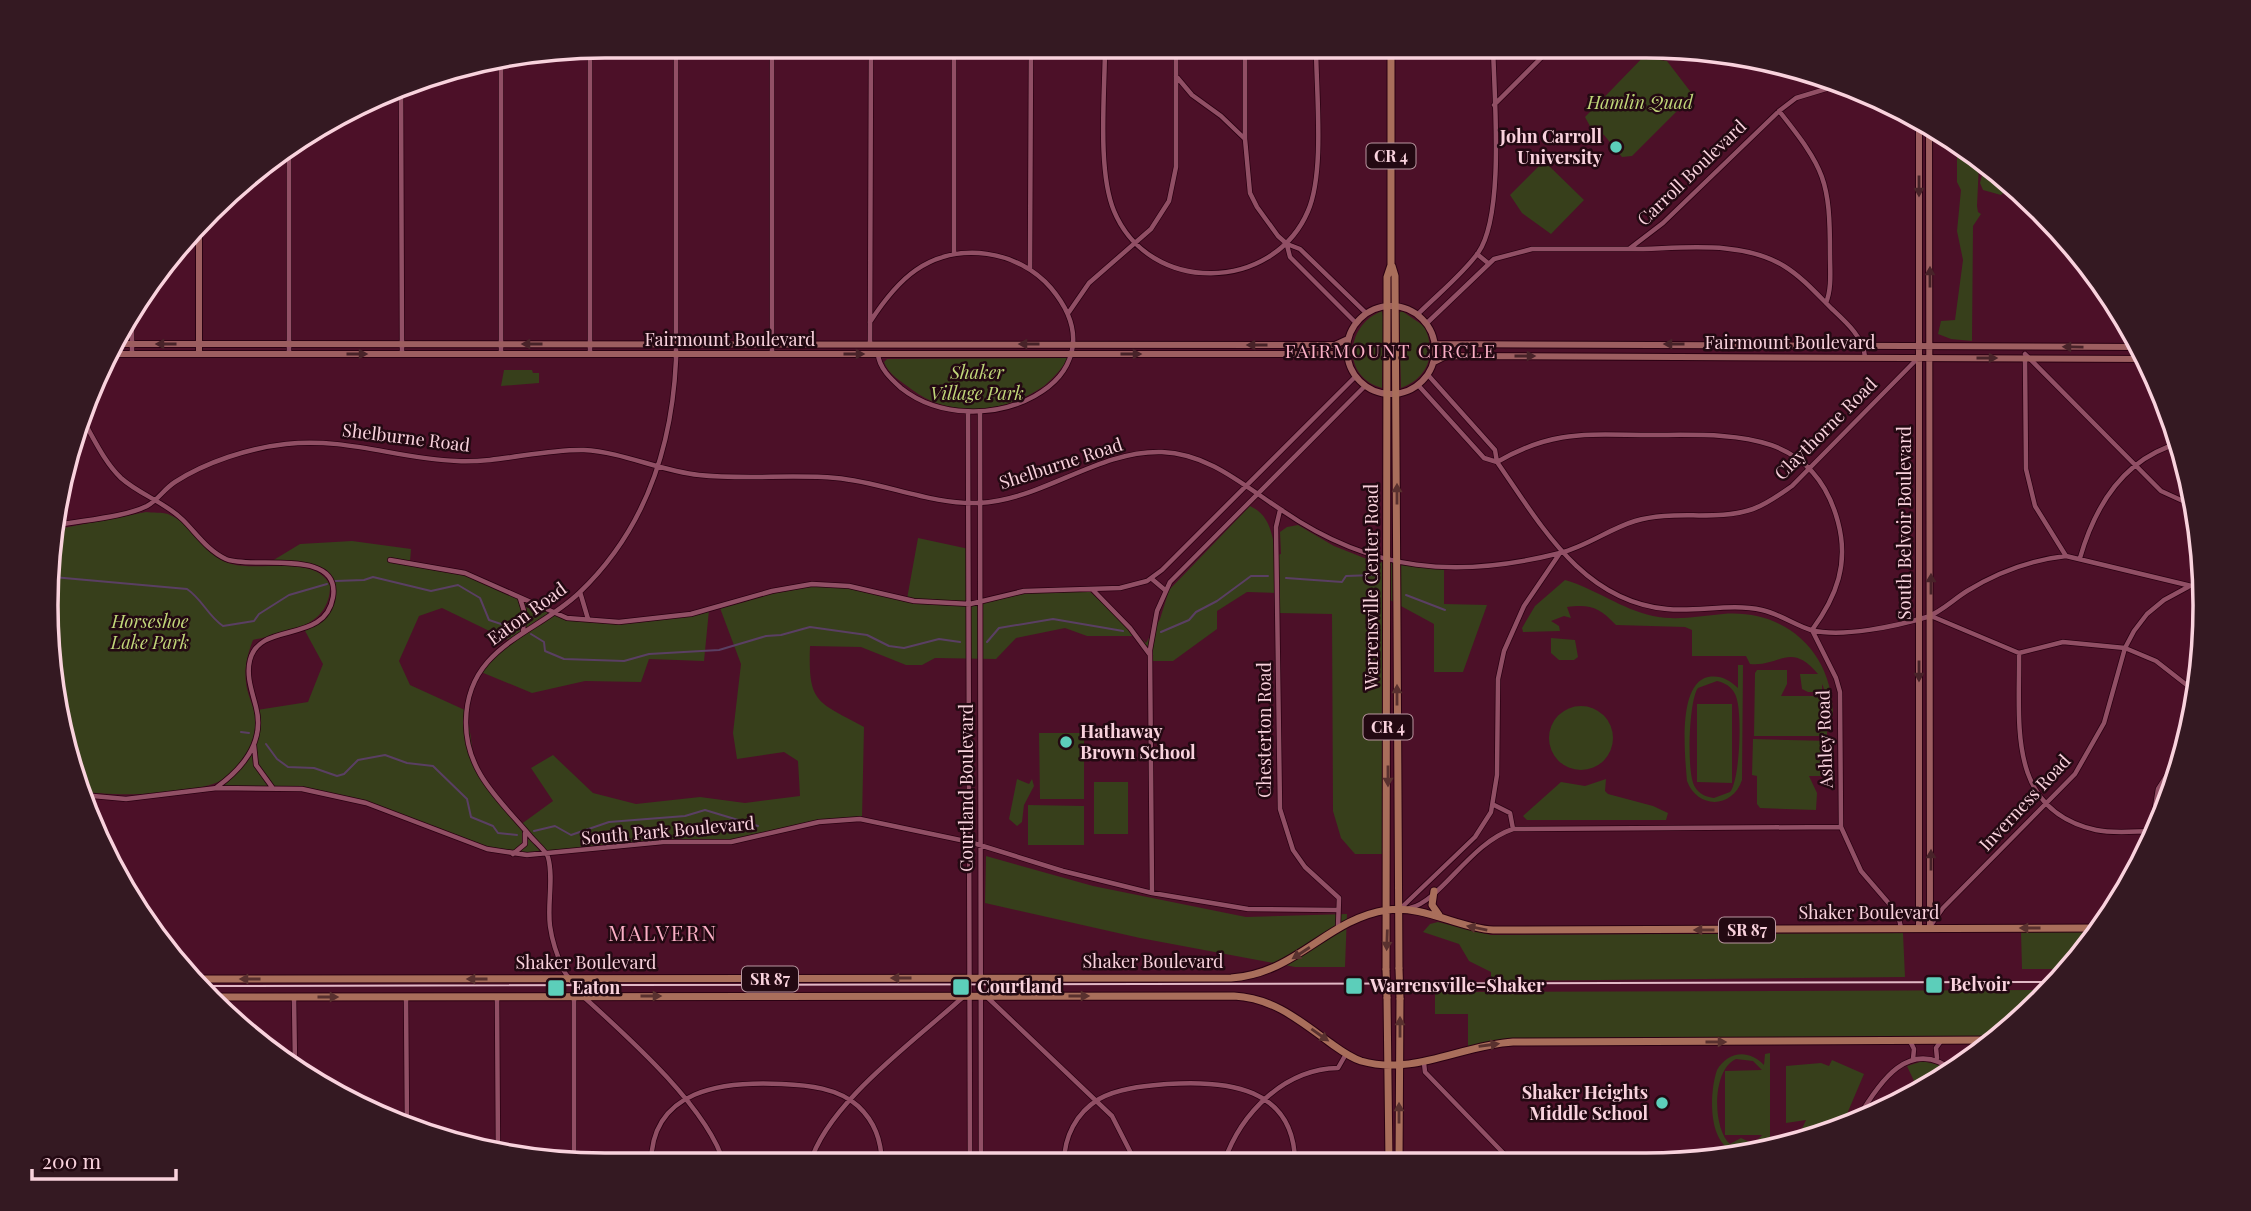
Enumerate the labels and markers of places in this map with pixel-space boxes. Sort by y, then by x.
place label: John Carroll University [1499,124,1603,169]
marker: John Carroll University [1608,139,1624,155]
place label: Hathaway Brown School [1080,719,1196,764]
marker: Hathaway Brown School [1058,734,1074,750]
place label: Belvoir [1950,972,2010,996]
place label: Warrensville–Shaker [1369,973,1545,997]
place label: Courtland [977,974,1062,998]
place label: Eaton [572,975,620,999]
marker: Belvoir [1924,975,1944,995]
marker: Warrensville–Shaker [1344,976,1364,996]
marker: Courtland [951,977,971,997]
marker: Eaton [546,978,566,998]
place label: Shaker Heights Middle School [1522,1080,1648,1125]
marker: Shaker Heights Middle School [1654,1095,1670,1111]

